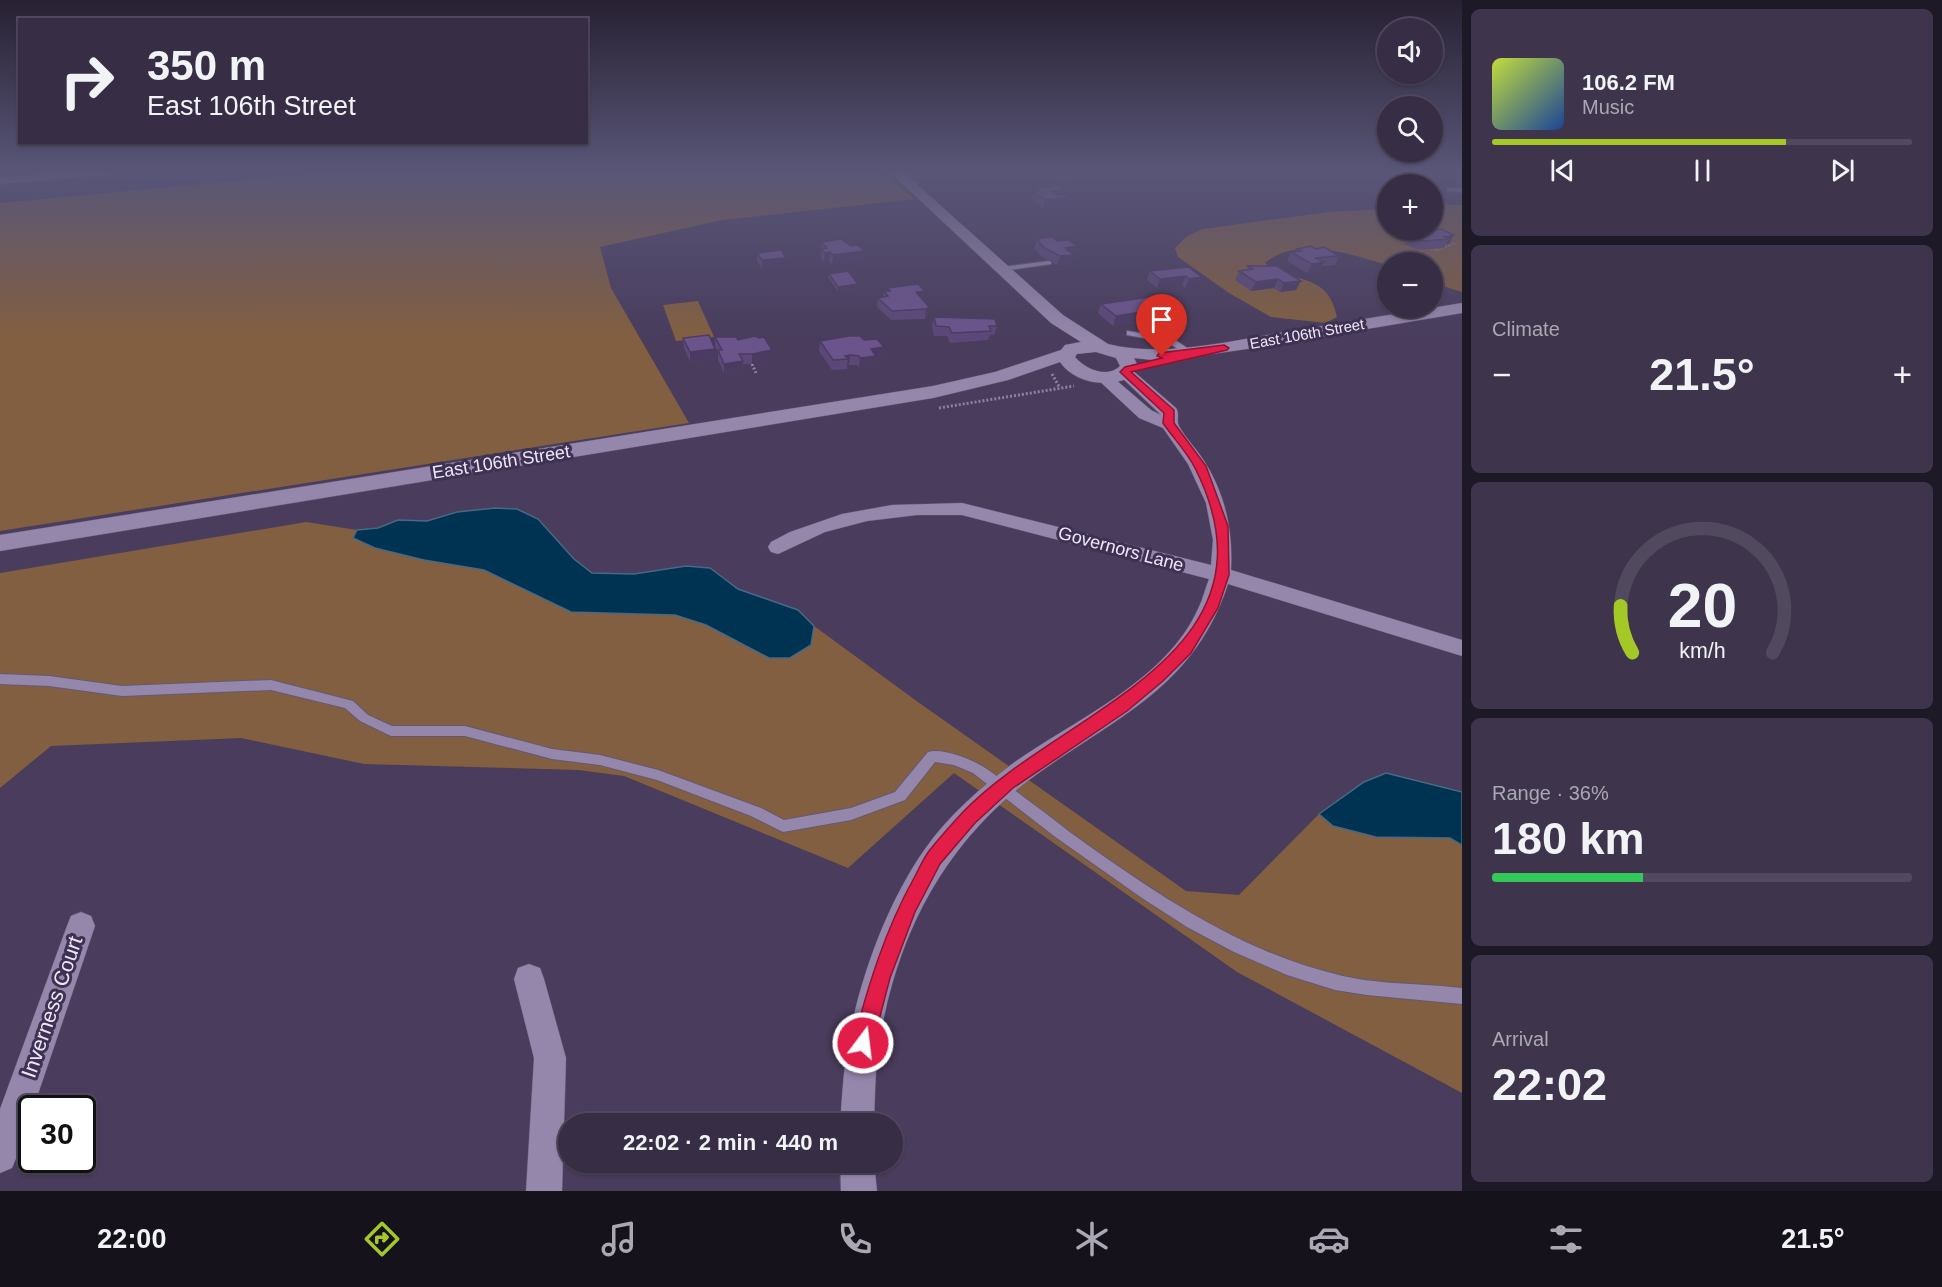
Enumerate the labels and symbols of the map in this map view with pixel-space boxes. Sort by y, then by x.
pin [1136,294,1187,356]
street label: East 106th Street [1248,315,1366,352]
street label: East 106th Street [431,441,571,483]
street label: Governors Lane [1056,523,1186,575]
street label: Inverness Court [17,933,87,1081]
position arrow [831,1011,895,1075]
speed limit sign: 30 [18,1095,96,1173]

